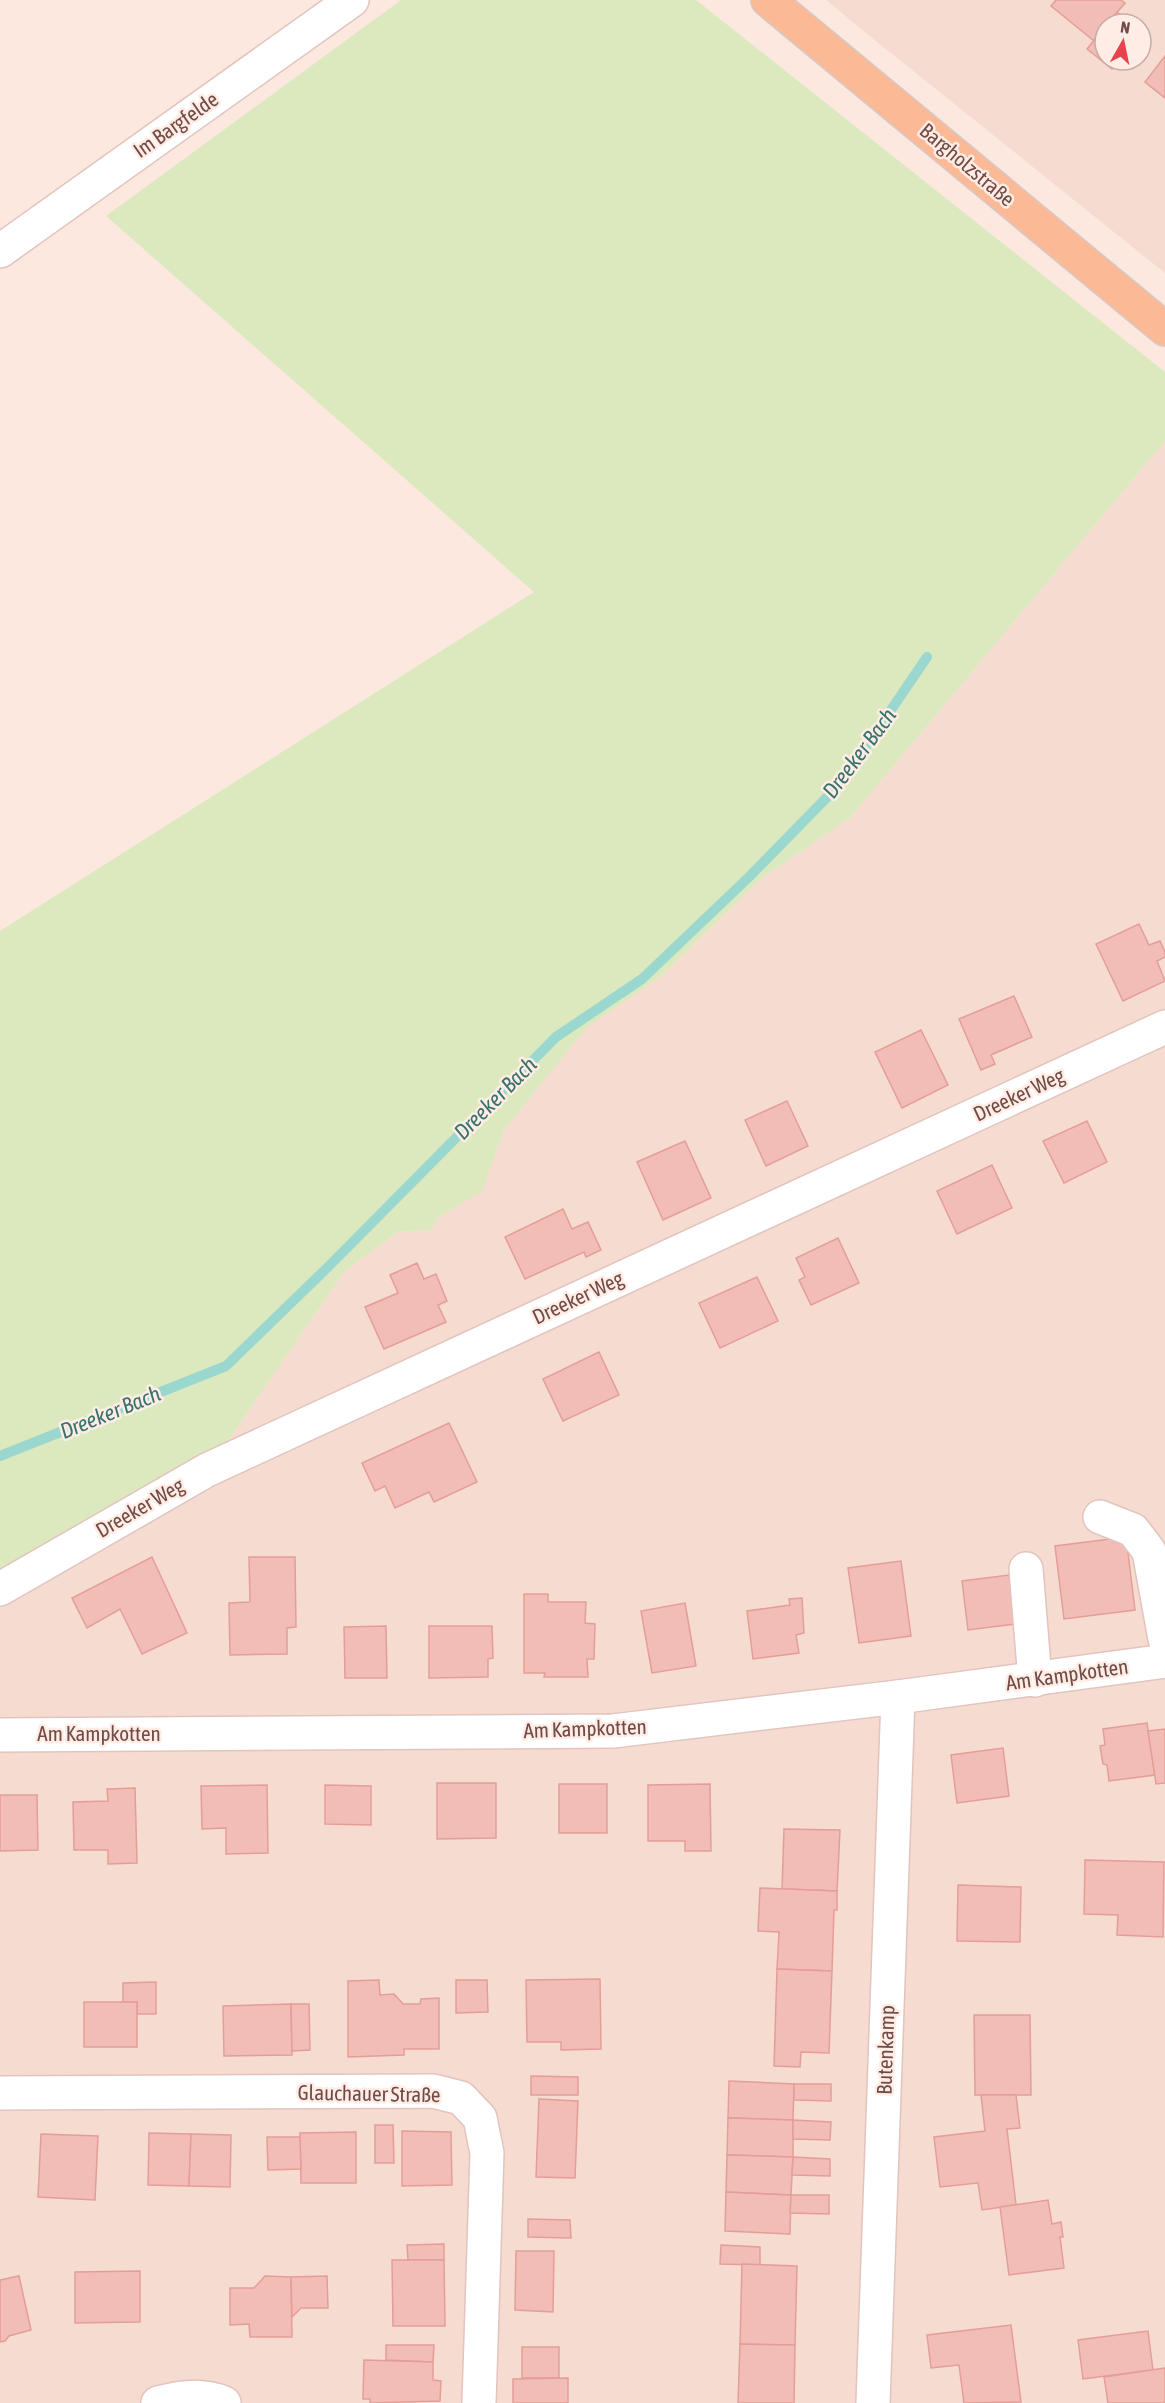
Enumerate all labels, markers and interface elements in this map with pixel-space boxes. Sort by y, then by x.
north arrow [1093,12,1153,72]
text: N [1119,18,1131,37]
street label: Im Bargfelde [128,86,222,162]
street label: Bargholzstraße [916,118,1020,211]
water label: Dreeker Bach [817,703,901,803]
water label: Dreeker Bach [448,1051,542,1145]
street label: Dreeker Weg [969,1063,1068,1126]
street label: Dreeker Weg [528,1266,627,1329]
water label: Dreeker Bach [56,1380,164,1444]
street label: Dreeker Weg [91,1472,188,1542]
street label: Am Kampkotten [1004,1654,1130,1694]
street label: Am Kampkotten [523,1714,647,1742]
street label: Am Kampkotten [37,1721,161,1745]
street label: Butenkamp [871,2005,899,2095]
street label: Glauchauer Straße [297,2080,441,2106]

